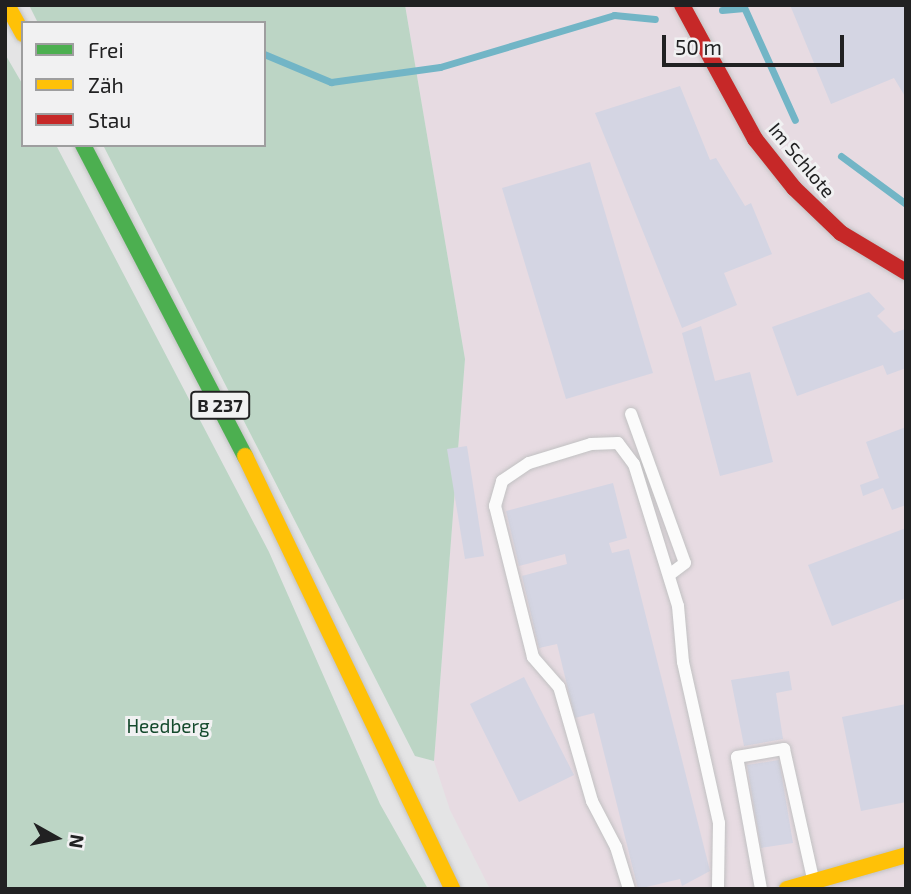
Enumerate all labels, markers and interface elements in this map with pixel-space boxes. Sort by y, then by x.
legend [21,21,266,147]
scale bar [666,21,848,65]
text: 50 m [675,34,722,59]
text: Frei [88,37,124,62]
text: Zäh [88,72,124,97]
text: Stau [88,107,131,132]
street label: Im Schlote [764,118,840,202]
road number: B 237 [188,390,252,419]
park label: Heedberg [126,715,210,737]
north arrow [21,803,91,873]
text: N [65,833,90,850]

